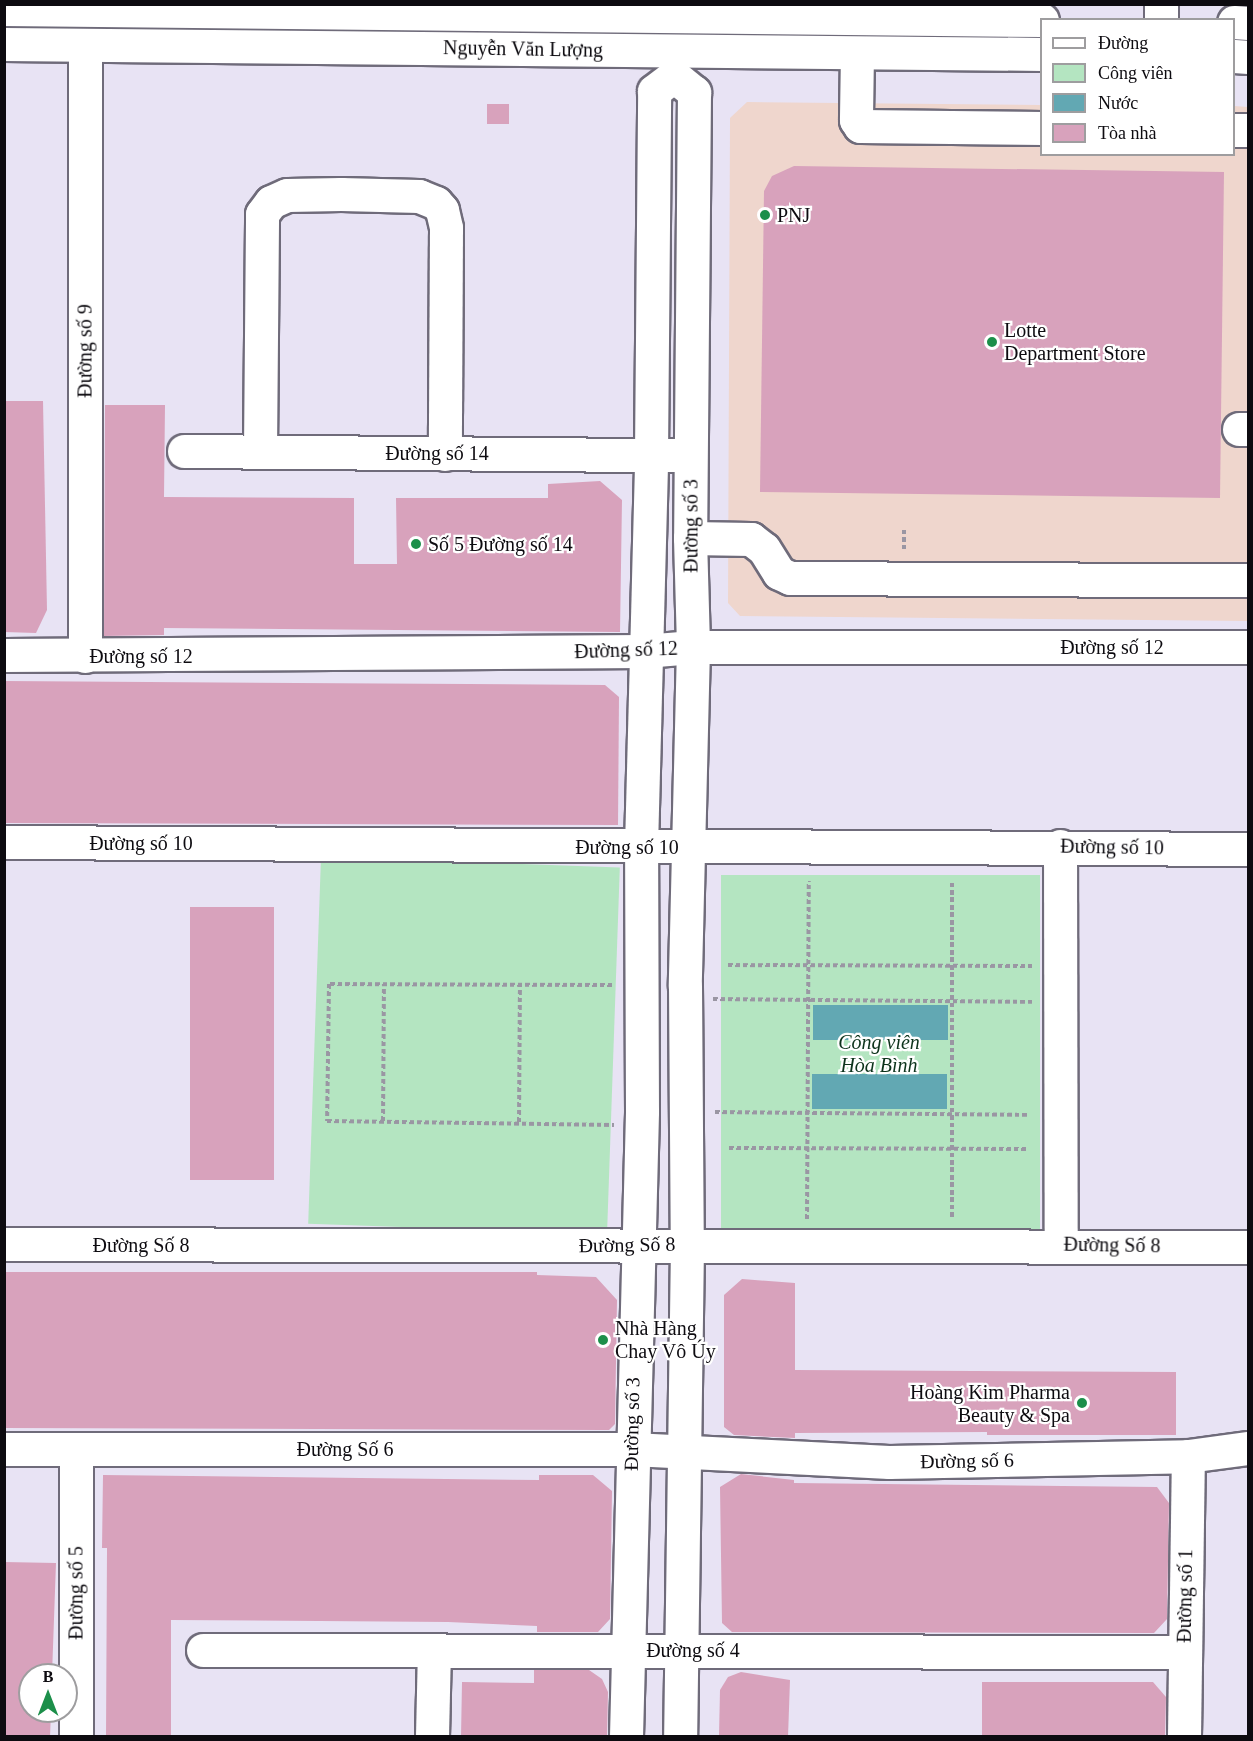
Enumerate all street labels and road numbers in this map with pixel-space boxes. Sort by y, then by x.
street label: Nguyễn Văn Lượng [443,36,603,62]
street label: Đường số 9 [73,304,97,398]
street label: Đường số 14 [385,441,489,465]
street label: Đường số 3 [679,479,703,573]
street label: Đường số 12 [1060,635,1164,659]
street label: Đường số 12 [574,636,678,664]
street label: Đường số 12 [89,644,193,668]
street label: Đường số 10 [89,831,193,855]
street label: Đường số 10 [1060,834,1164,860]
street label: Đường số 10 [575,835,679,859]
street label: Đường Số 8 [578,1232,676,1258]
street label: Đường Số 8 [1063,1232,1161,1258]
street label: Đường Số 8 [93,1233,189,1257]
street label: Đường số 3 [619,1377,645,1471]
street label: Đường Số 6 [297,1437,393,1461]
street label: Đường số 6 [920,1448,1014,1474]
street label: Đường số 5 [64,1546,88,1640]
street label: Đường số 1 [1172,1549,1198,1643]
street label: Đường số 4 [646,1638,740,1662]

